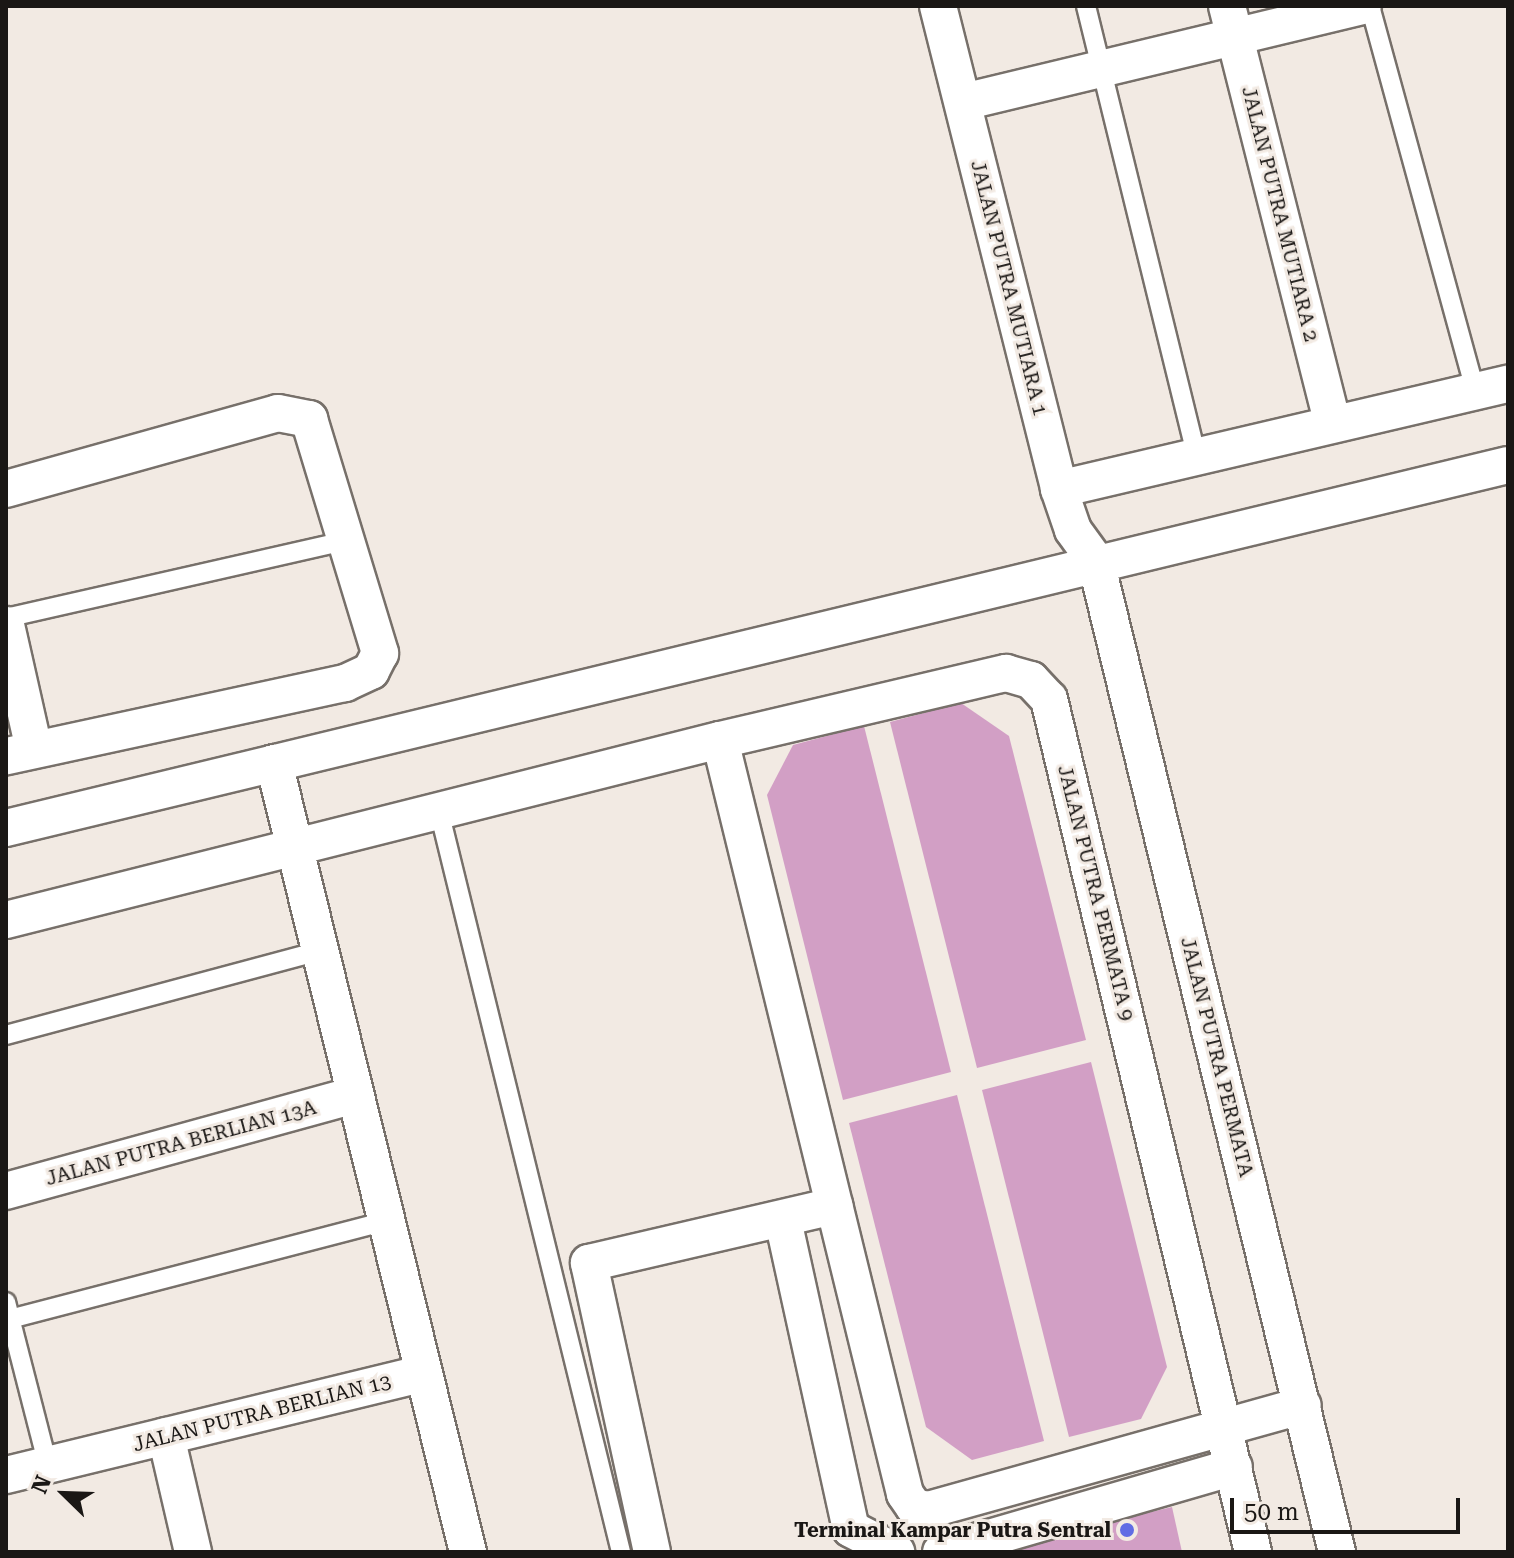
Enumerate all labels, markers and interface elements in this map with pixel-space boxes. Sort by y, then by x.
street label: JALAN PUTRA MUTIARA 2 [1237,84,1323,344]
street label: JALAN PUTRA MUTIARA 1 [966,158,1052,418]
street label: JALAN PUTRA PERMATA 9 [1053,763,1139,1023]
street label: JALAN PUTRA PERMATA [1176,935,1258,1179]
street label: JALAN PUTRA BERLIAN 13A [43,1095,319,1191]
street label: JALAN PUTRA BERLIAN 13 [130,1369,394,1457]
north arrow [24,1454,104,1534]
text: N [27,1472,56,1497]
scale bar [1234,1482,1464,1532]
text: 50 m [1244,1498,1299,1526]
place label: Terminal Kampar Putra Sentral [794,1518,1111,1542]
marker: Terminal Kampar Putra Sentral [1118,1521,1136,1539]

